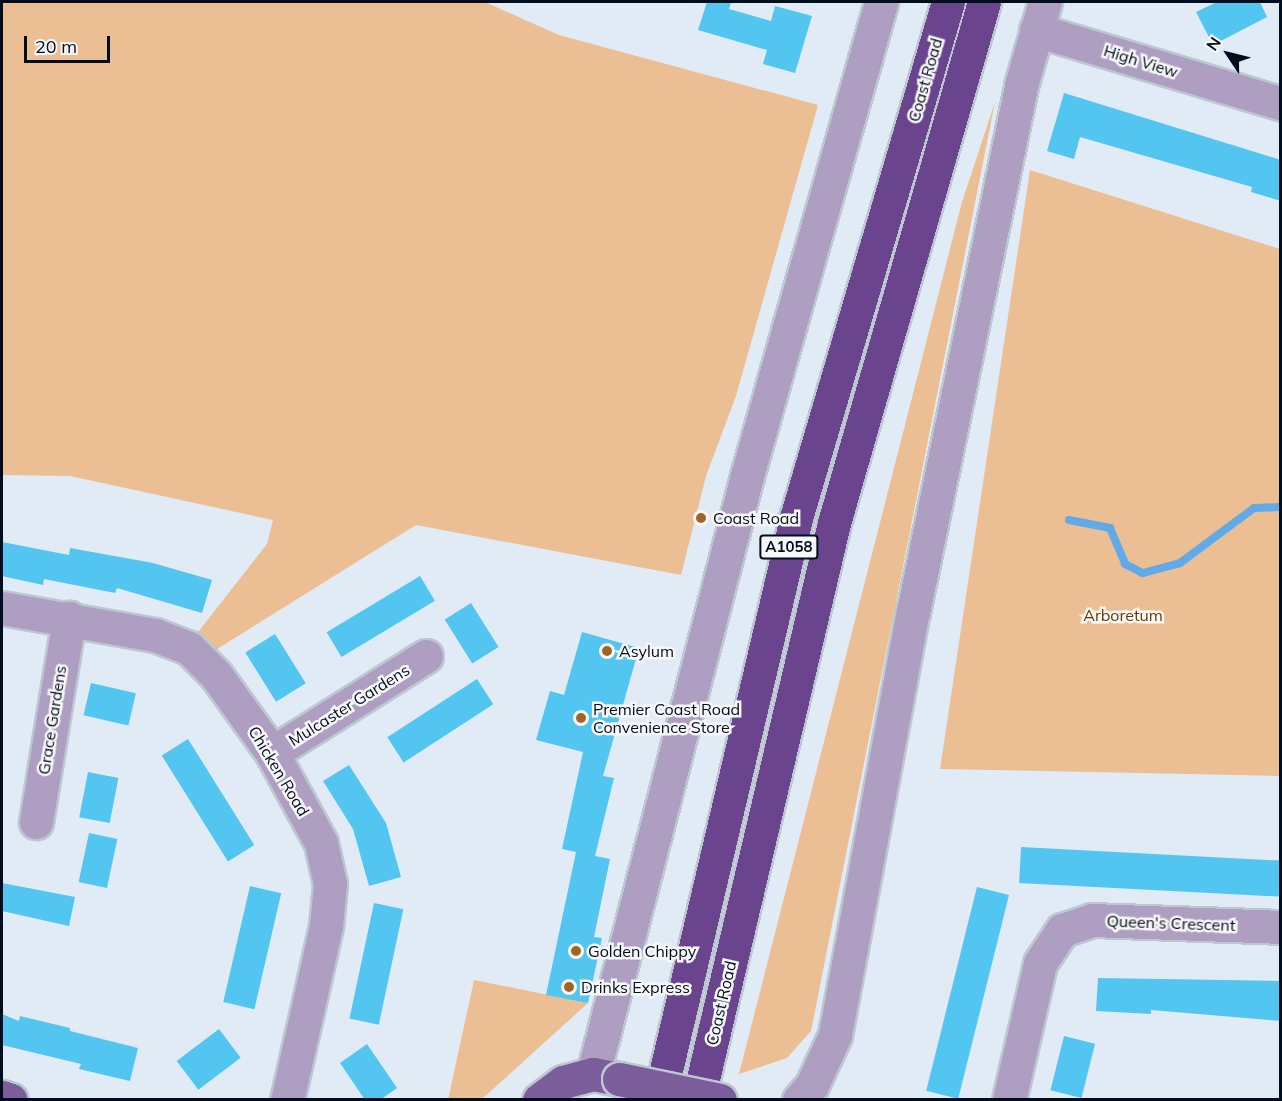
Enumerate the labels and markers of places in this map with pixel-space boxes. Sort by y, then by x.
place label: Coast Road [713,508,799,528]
marker: Coast Road [694,511,708,525]
place label: Asylum [619,641,674,661]
marker: Asylum [600,644,614,658]
place label: Premier Coast Road Convenience Store [593,699,740,737]
marker: Premier Coast Road Convenience Store [574,711,588,725]
place label: Golden Chippy [588,941,696,961]
marker: Golden Chippy [569,944,583,958]
place label: Drinks Express [581,977,690,997]
marker: Drinks Express [562,980,576,994]

